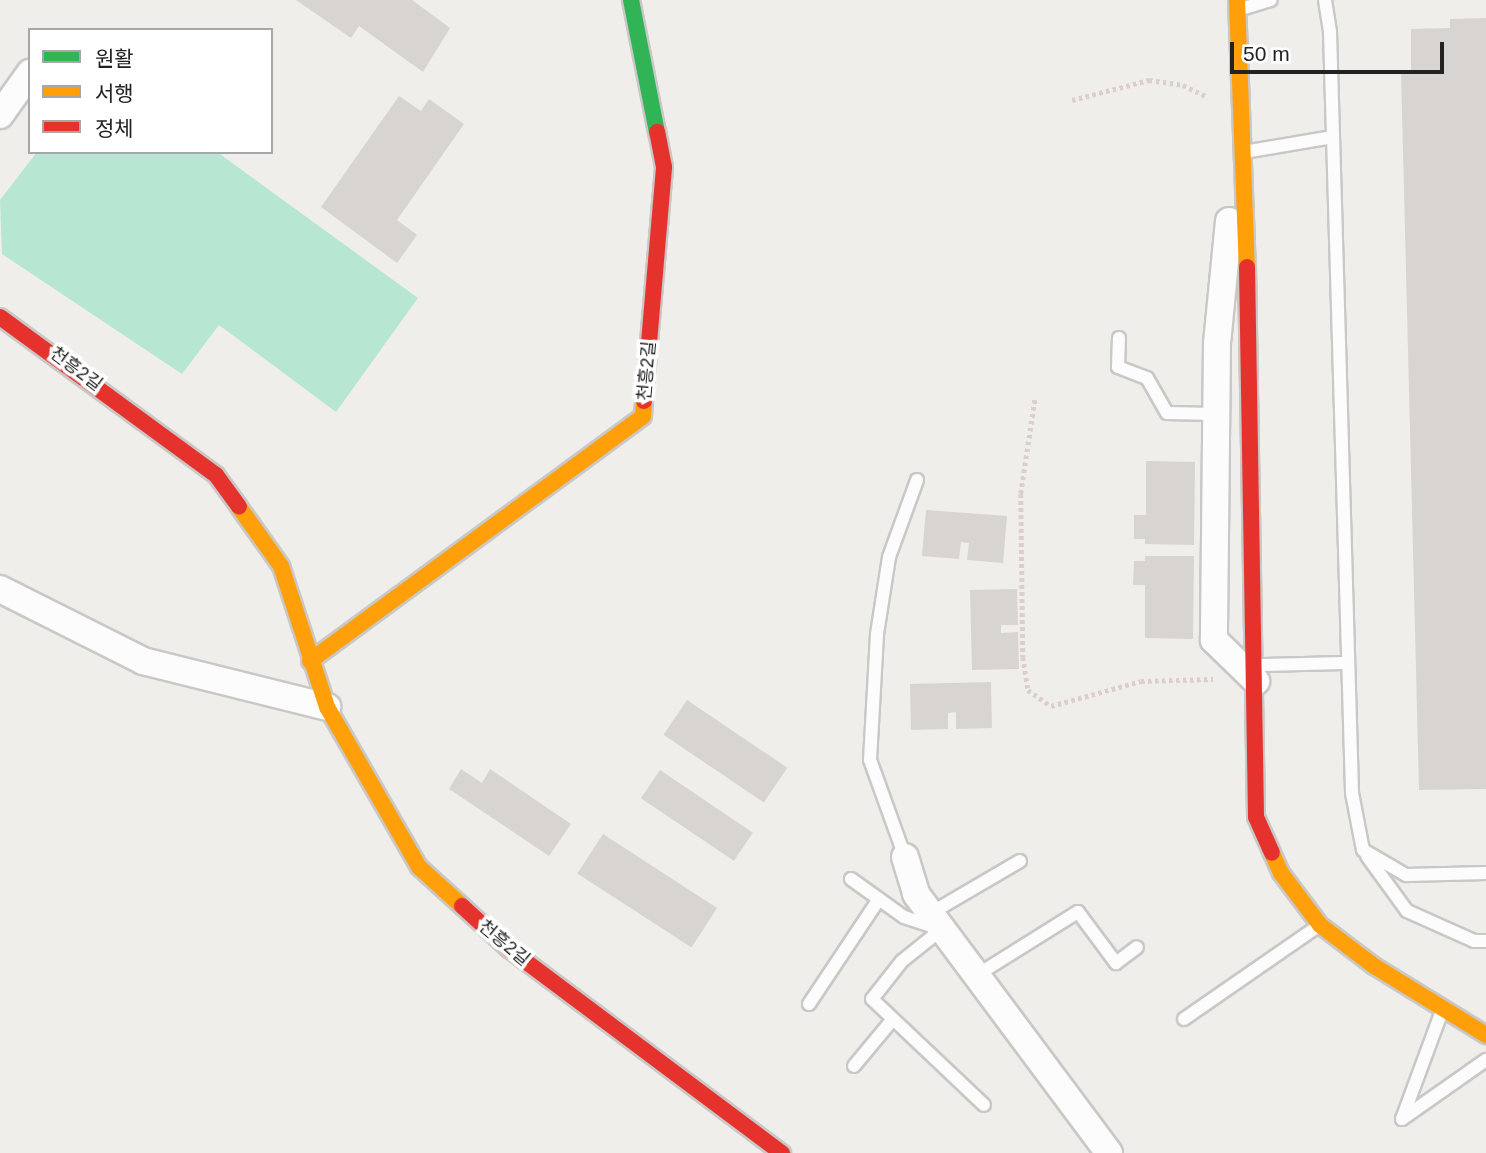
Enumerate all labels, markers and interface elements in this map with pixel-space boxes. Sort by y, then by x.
legend [28,28,273,154]
scale bar [1234,28,1448,72]
text: 50 m [1243,42,1290,65]
text: 원활 [95,47,134,70]
text: 서행 [95,82,134,105]
text: 정체 [95,117,134,140]
street label: 천흥2길 [634,340,660,402]
street label: 천흥2길 [46,342,106,396]
street label: 천흥2길 [474,916,534,970]

